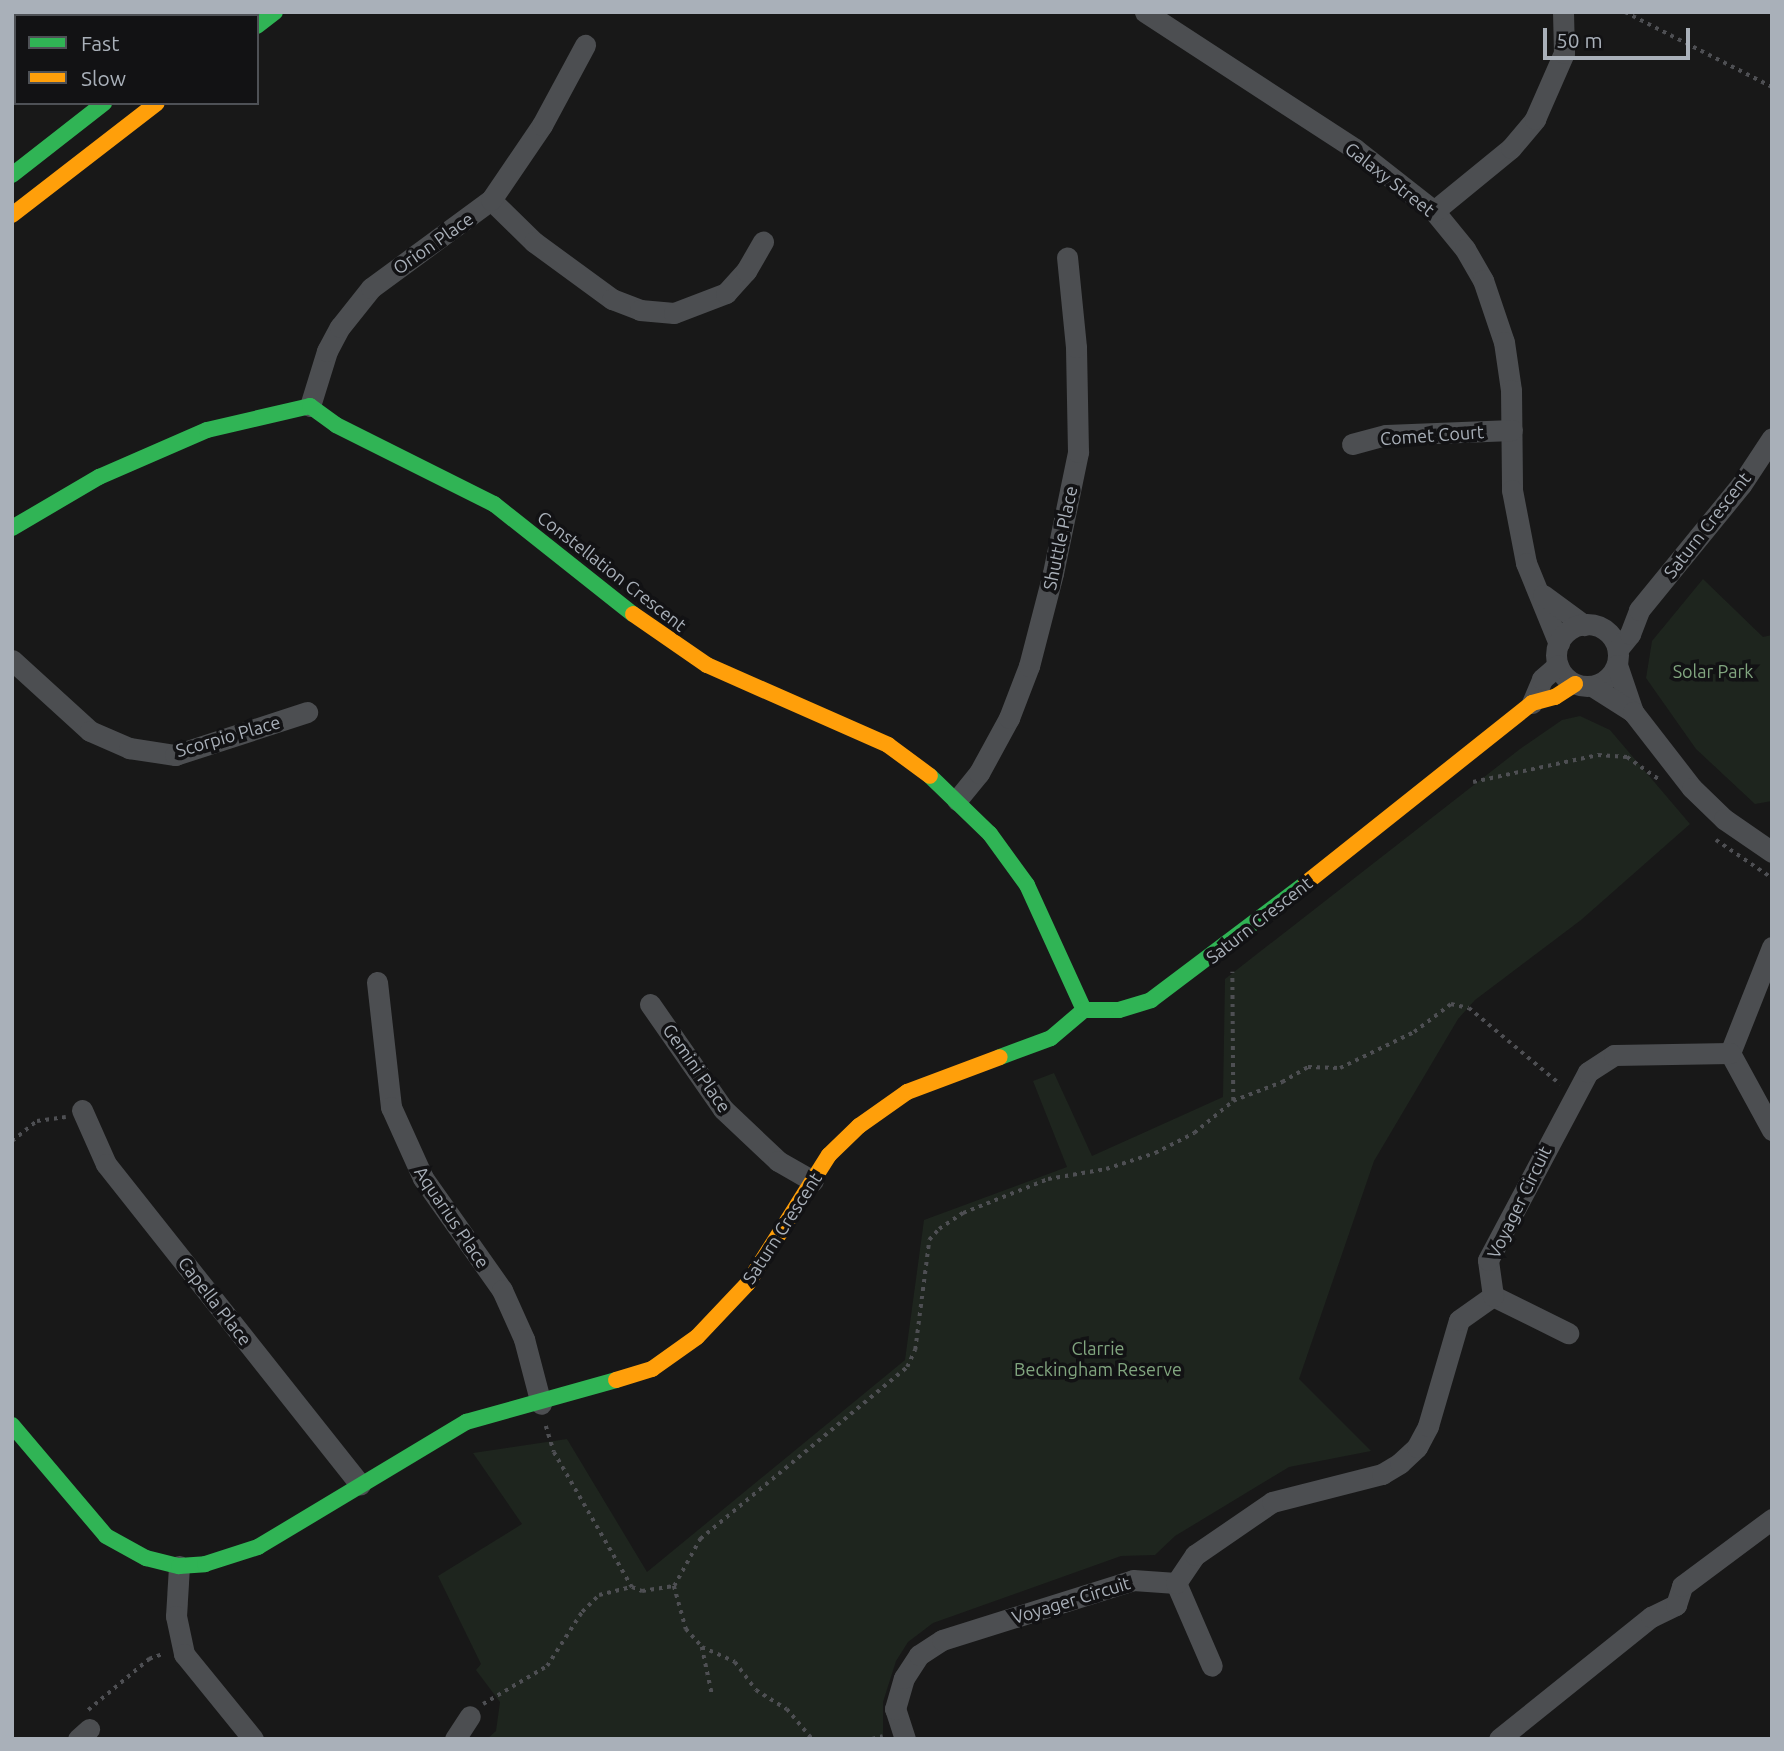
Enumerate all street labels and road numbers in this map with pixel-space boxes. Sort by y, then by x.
street label: Galaxy Street [1341,137,1439,221]
street label: Orion Place [389,207,477,279]
street label: Comet Court [1379,421,1485,449]
street label: Saturn Crescent [1659,468,1755,582]
street label: Shuttle Place [1038,484,1082,592]
street label: Constellation Crescent [533,506,691,636]
street label: Scorpio Place [173,711,283,761]
street label: Saturn Crescent [1202,872,1316,968]
street label: Gemini Place [658,1019,736,1117]
street label: Voyager Circuit [1482,1142,1556,1262]
street label: Aquarius Place [410,1162,494,1272]
street label: Saturn Crescent [738,1168,826,1288]
street label: Capella Place [174,1252,256,1350]
street label: Voyager Circuit [1009,1572,1133,1628]

